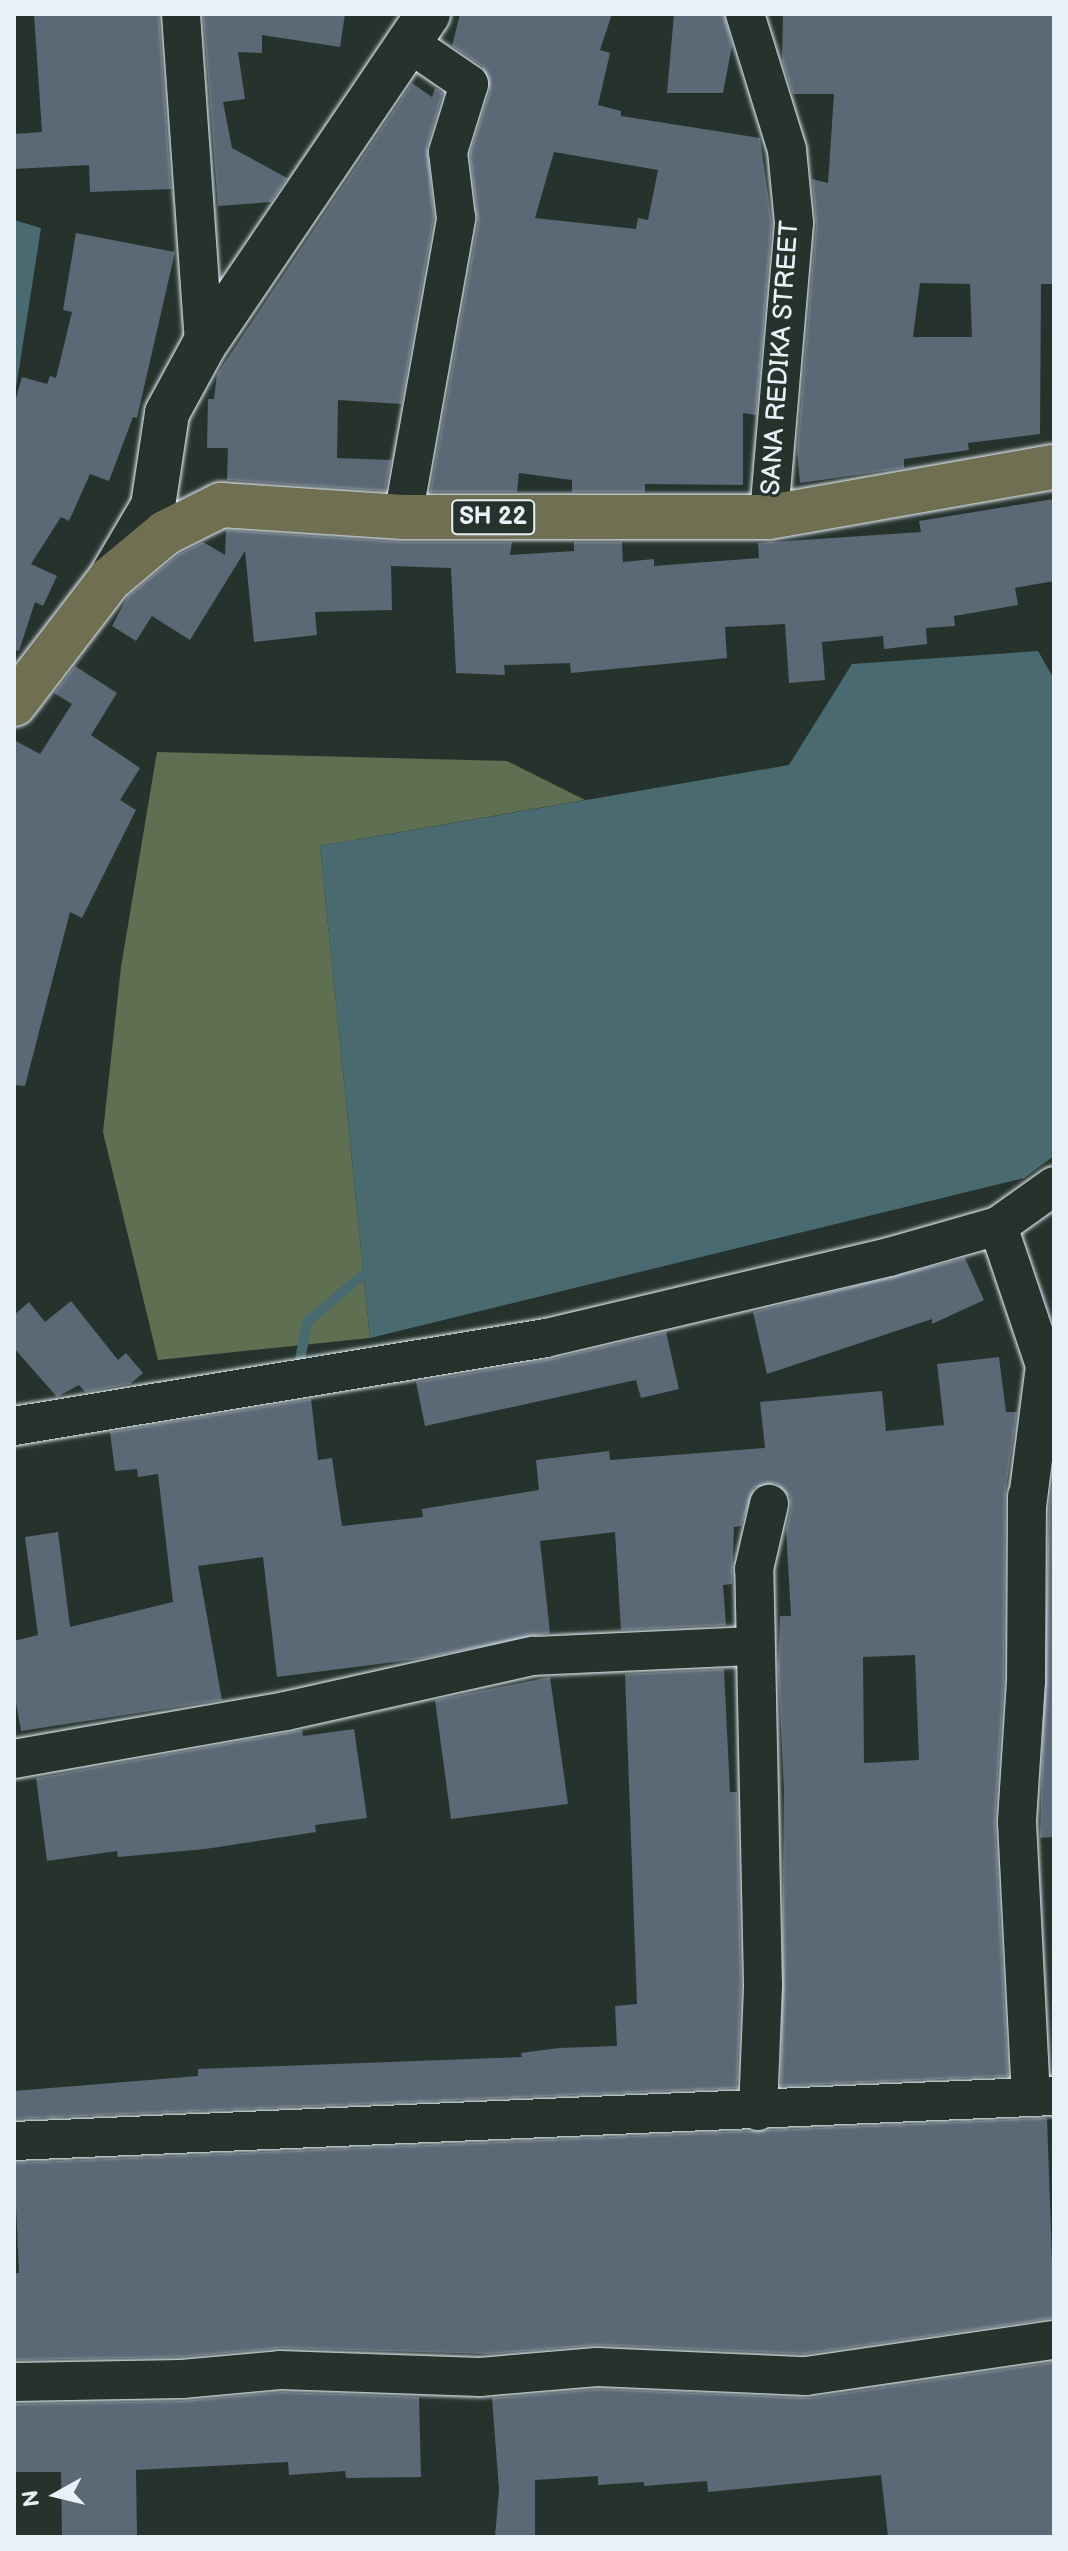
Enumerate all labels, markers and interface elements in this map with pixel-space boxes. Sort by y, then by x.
street label: SANA REDIKA STREET [756,219,806,497]
road number: SH 22 [451,497,535,537]
north arrow [16,2455,96,2535]
text: N [17,2488,46,2508]

